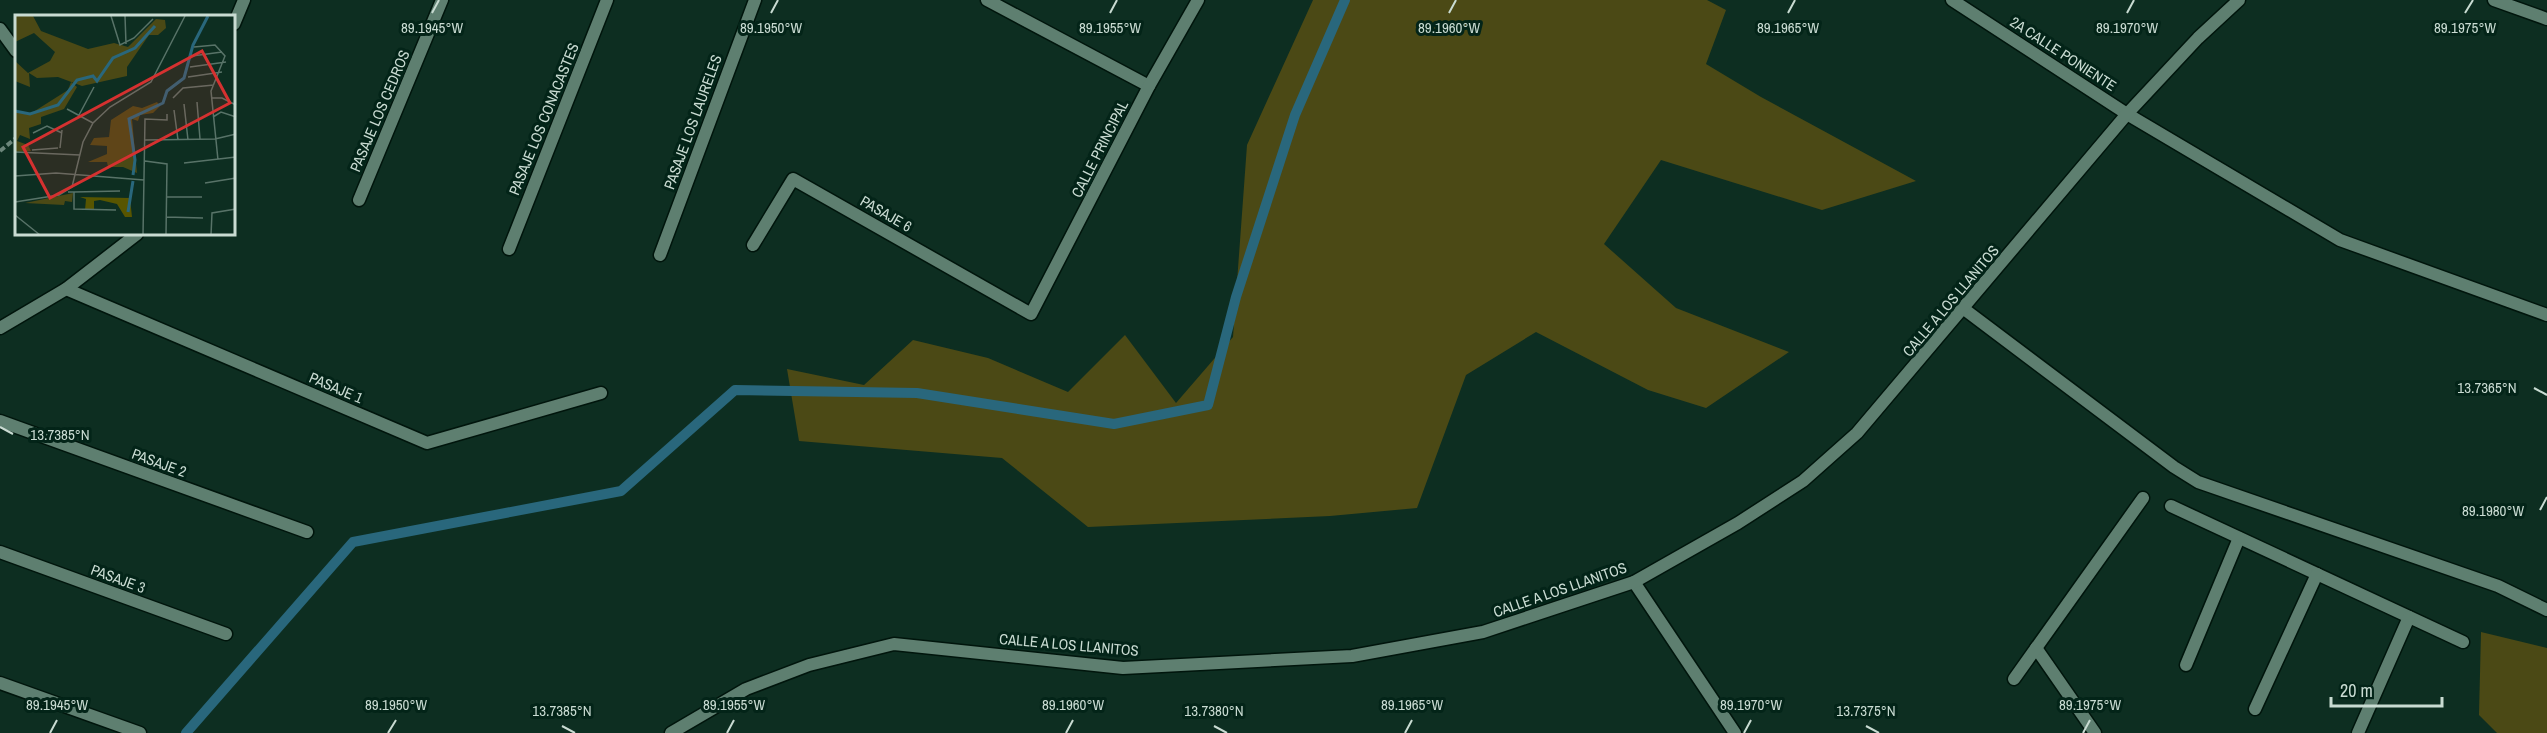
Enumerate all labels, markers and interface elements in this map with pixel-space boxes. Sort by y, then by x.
street label: 2A CALLE PONIENTE [2006,11,2121,96]
inset map [15,15,236,236]
text: 89.1945°W [401,17,463,38]
text: 89.1950°W [740,17,802,38]
text: 89.1955°W [1079,17,1141,38]
text: 89.1960°W [1418,17,1480,38]
text: 89.1965°W [1757,17,1819,38]
text: 89.1970°W [2096,17,2158,38]
text: 89.1975°W [2434,17,2496,38]
street label: PASAJE LOS CONACASTES [503,40,584,198]
street label: PASAJE LOS CEDROS [344,47,415,175]
street label: PASAJE LOS LAURELES [658,52,727,192]
street label: CALLE PRINCIPAL [1066,96,1133,201]
street label: PASAJE 6 [857,190,916,237]
street label: CALLE A LOS LLANITOS [1898,240,2004,361]
street label: PASAJE 1 [306,367,366,408]
text: 13.7365°N [2457,377,2517,398]
text: 13.7385°N [30,424,90,445]
street label: PASAJE 2 [129,443,189,482]
text: 89.1980°W [2462,500,2524,521]
street label: CALLE A LOS LLANITOS [1490,557,1629,622]
street label: PASAJE 3 [88,559,148,598]
street label: CALLE A LOS LLANITOS [998,628,1140,661]
scale bar [2331,670,2442,708]
text: 20 m [2340,678,2373,703]
text: 89.1945°W [26,694,88,715]
text: 89.1950°W [365,694,427,715]
text: 89.1955°W [703,694,765,715]
text: 89.1960°W [1042,694,1104,715]
text: 89.1965°W [1381,694,1443,715]
text: 89.1970°W [1720,694,1782,715]
text: 89.1975°W [2059,694,2121,715]
text: 13.7385°N [532,700,592,721]
text: 13.7380°N [1184,700,1244,721]
text: 13.7375°N [1836,700,1896,721]

